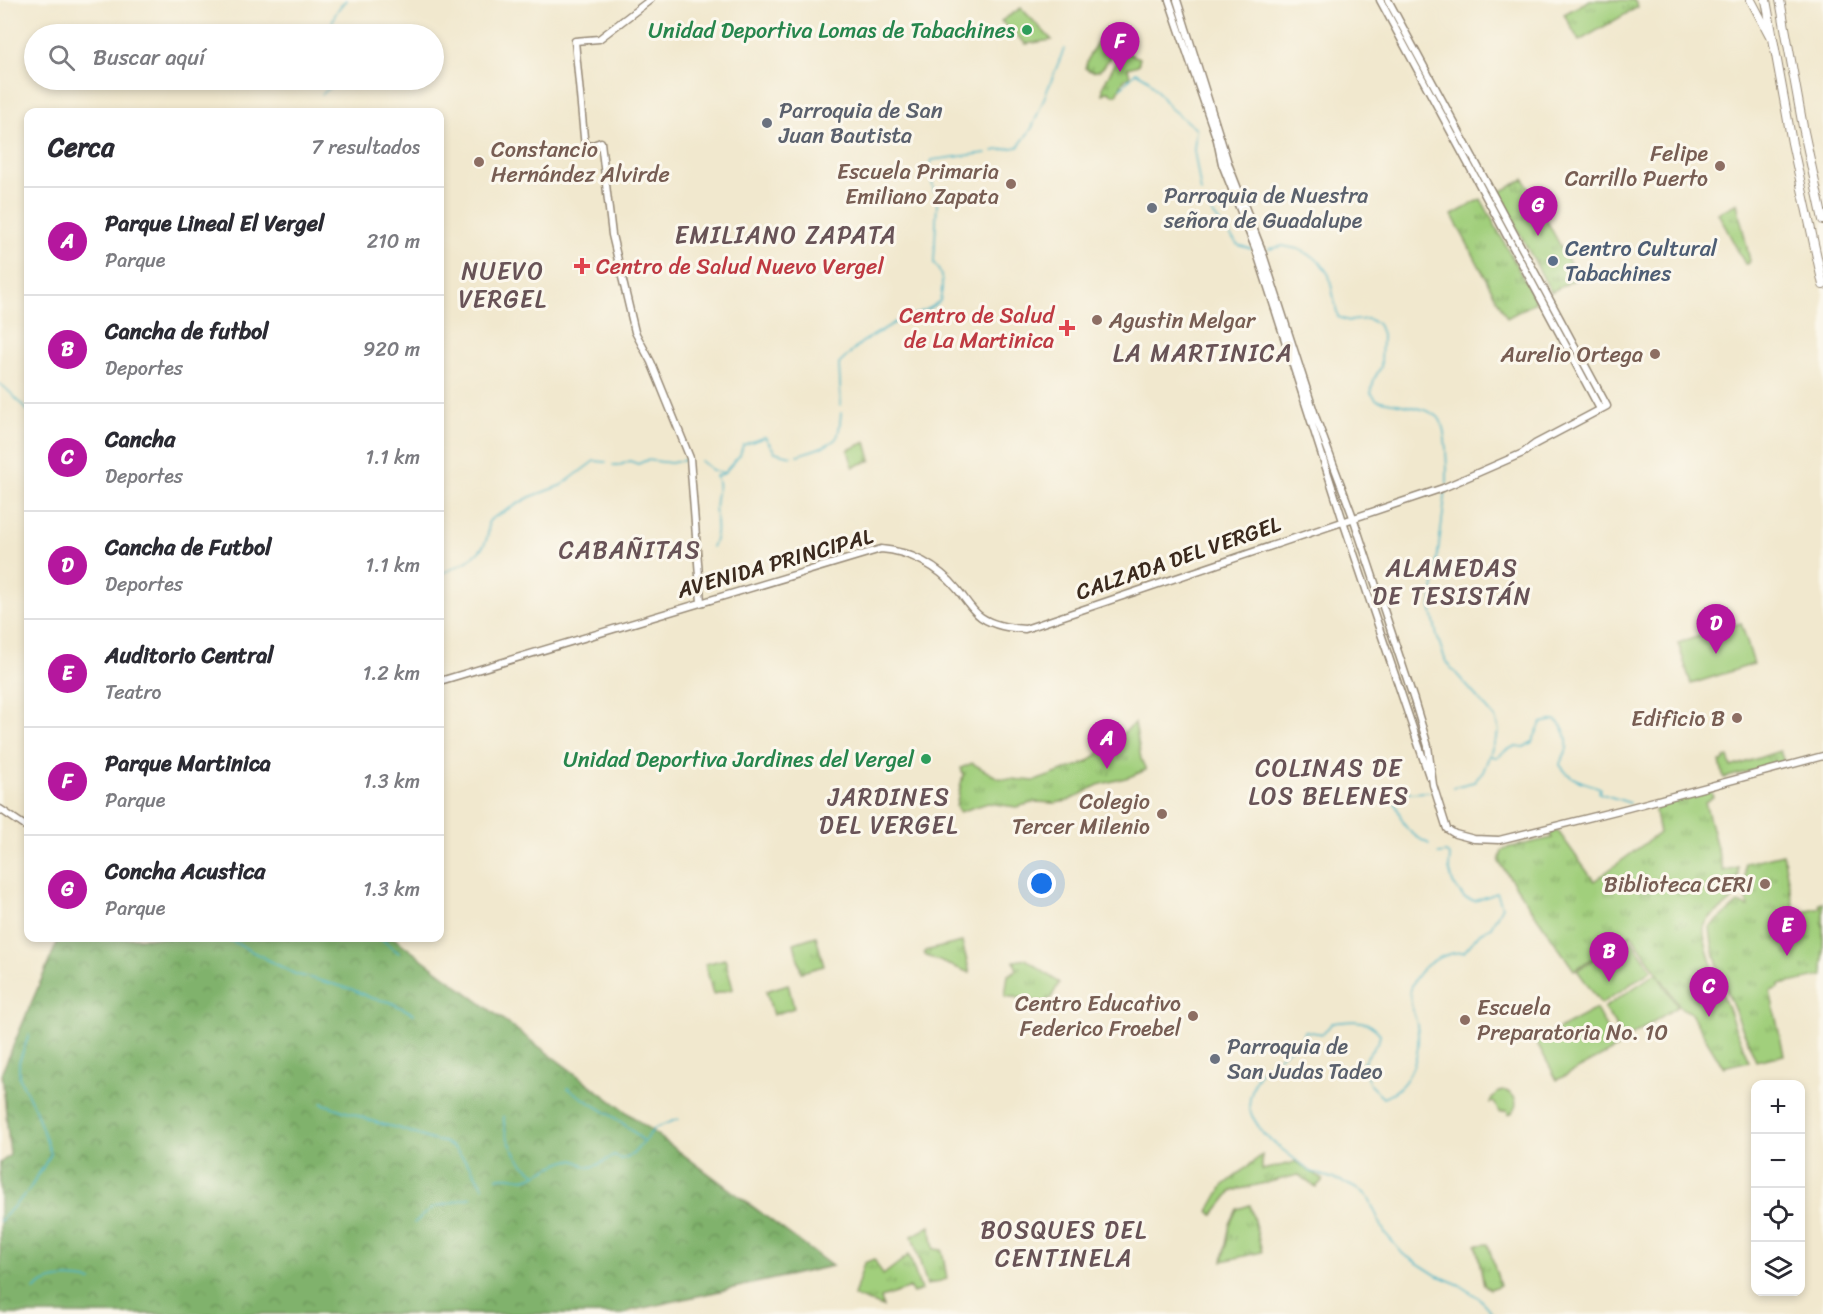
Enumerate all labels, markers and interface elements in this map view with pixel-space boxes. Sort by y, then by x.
place label: Unidad Deportiva Lomas de Tabachines [648,11,1015,50]
pin: F [1100,22,1140,72]
marker: Unidad Deportiva Lomas de Tabachines [1020,23,1034,37]
search box [24,24,444,90]
text: Buscar aquí [93,38,205,77]
icon: search [45,41,78,74]
place label: Parroquia de San Juan Bautista [778,91,943,155]
marker: Parroquia de San Juan Bautista [760,116,774,130]
text: Cerca [48,124,114,170]
text: 7 resultados [312,130,420,165]
place label: Constancio Hernández Alvirde [491,130,670,194]
place label: Felipe Carrillo Puerto [1565,134,1708,198]
place label: Escuela Primaria Emiliano Zapata [837,152,999,216]
marker: Constancio Hernández Alvirde [472,155,486,169]
marker: Felipe Carrillo Puerto [1713,159,1727,173]
place label: Parroquia de Nuestra señora de Guadalupe [1163,176,1368,240]
marker: Escuela Primaria Emiliano Zapata [1004,177,1018,191]
pin: G [1518,186,1558,236]
marker: Parroquia de Nuestra señora de Guadalupe [1145,201,1159,215]
text: Parque Lineal El Vergel [105,204,324,243]
district label: EMILIANO ZAPATA [675,214,897,256]
text: A [61,224,74,259]
text: 210 m [367,224,420,259]
place label: Centro Cultural Tabachines [1565,229,1718,293]
text: Parque [105,243,165,278]
place label: Centro de Salud Nuevo Vergel [596,247,884,286]
district label: NUEVO VERGEL [459,250,547,320]
marker: Centro Cultural Tabachines [1546,254,1560,268]
marker: Centro de Salud Nuevo Vergel [573,257,591,275]
place label: Centro de Salud de La Martinica [899,296,1055,360]
place label: Agustin Melgar [1108,301,1257,340]
text: Cancha de futbol [105,312,269,351]
marker: Agustin Melgar [1090,313,1104,327]
marker: Centro de Salud de La Martinica [1058,319,1076,337]
text: B [61,332,74,367]
text: 920 m [363,332,420,367]
district label: LA MARTINICA [1113,332,1293,374]
place label: Aurelio Ortega [1500,335,1643,374]
marker: Aurelio Ortega [1648,347,1662,361]
text: Deportes [105,351,183,386]
text: Cancha [105,420,175,459]
text: C [61,440,74,475]
text: 1.1 km [366,440,420,475]
text: Deportes [105,459,183,494]
street label: CALZADA DEL VERGEL [1070,504,1287,611]
street label: AVENIDA PRINCIPAL [671,516,878,610]
text: Cancha de Futbol [105,528,271,567]
district label: CABAÑITAS [559,529,701,571]
district label: ALAMEDAS DE TESISTÁN [1372,547,1532,617]
text: D [62,548,73,583]
text: 1.1 km [366,548,420,583]
text: Deportes [105,567,183,602]
pin: D [1696,604,1736,654]
text: Auditorio Central [105,636,274,675]
text: E [62,656,73,691]
text: 1.2 km [363,656,420,691]
text: Teatro [105,675,161,710]
place label: Edificio B [1631,699,1725,738]
marker: Edificio B [1730,711,1744,725]
pin: A [1088,720,1126,769]
place label: Unidad Deportiva Jardines del Vergel [563,740,915,779]
text: Parque Martinica [105,744,271,783]
district label: COLINAS DE LOS BELENES [1248,747,1410,817]
marker: Unidad Deportiva Jardines del Vergel [919,752,933,766]
text: F [62,764,73,799]
text: 1.3 km [363,764,420,799]
district label: JARDINES DEL VERGEL [819,776,959,846]
place label: Colegio Tercer Milenio [1012,782,1150,846]
text: Parque [105,783,165,818]
marker: Colegio Tercer Milenio [1155,807,1169,821]
text: Concha Acustica [105,852,265,891]
place label: Biblioteca CERI [1604,865,1753,904]
your location [1027,869,1056,898]
text: G [61,872,74,907]
text: 1.3 km [363,872,420,907]
marker: Biblioteca CERI [1758,877,1772,891]
text: Parque [105,891,165,926]
pin: E [1768,906,1806,956]
pin: B [1590,932,1628,982]
pin: C [1690,968,1728,1017]
place label: Centro Educativo Federico Froebel [1015,984,1182,1048]
place label: Escuela Preparatoria No. 10 [1477,988,1668,1052]
marker: Centro Educativo Federico Froebel [1186,1009,1200,1023]
marker: Escuela Preparatoria No. 10 [1458,1013,1472,1027]
place label: Parroquia de San Judas Tadeo [1227,1027,1383,1091]
marker: Parroquia de San Judas Tadeo [1208,1052,1222,1066]
map controls [1751,1080,1805,1296]
button: + [1751,1080,1805,1134]
button: − [1751,1134,1805,1188]
button: locate [1751,1188,1805,1242]
district label: BOSQUES DEL CENTINELA [980,1209,1148,1279]
button: layers [1751,1242,1805,1296]

